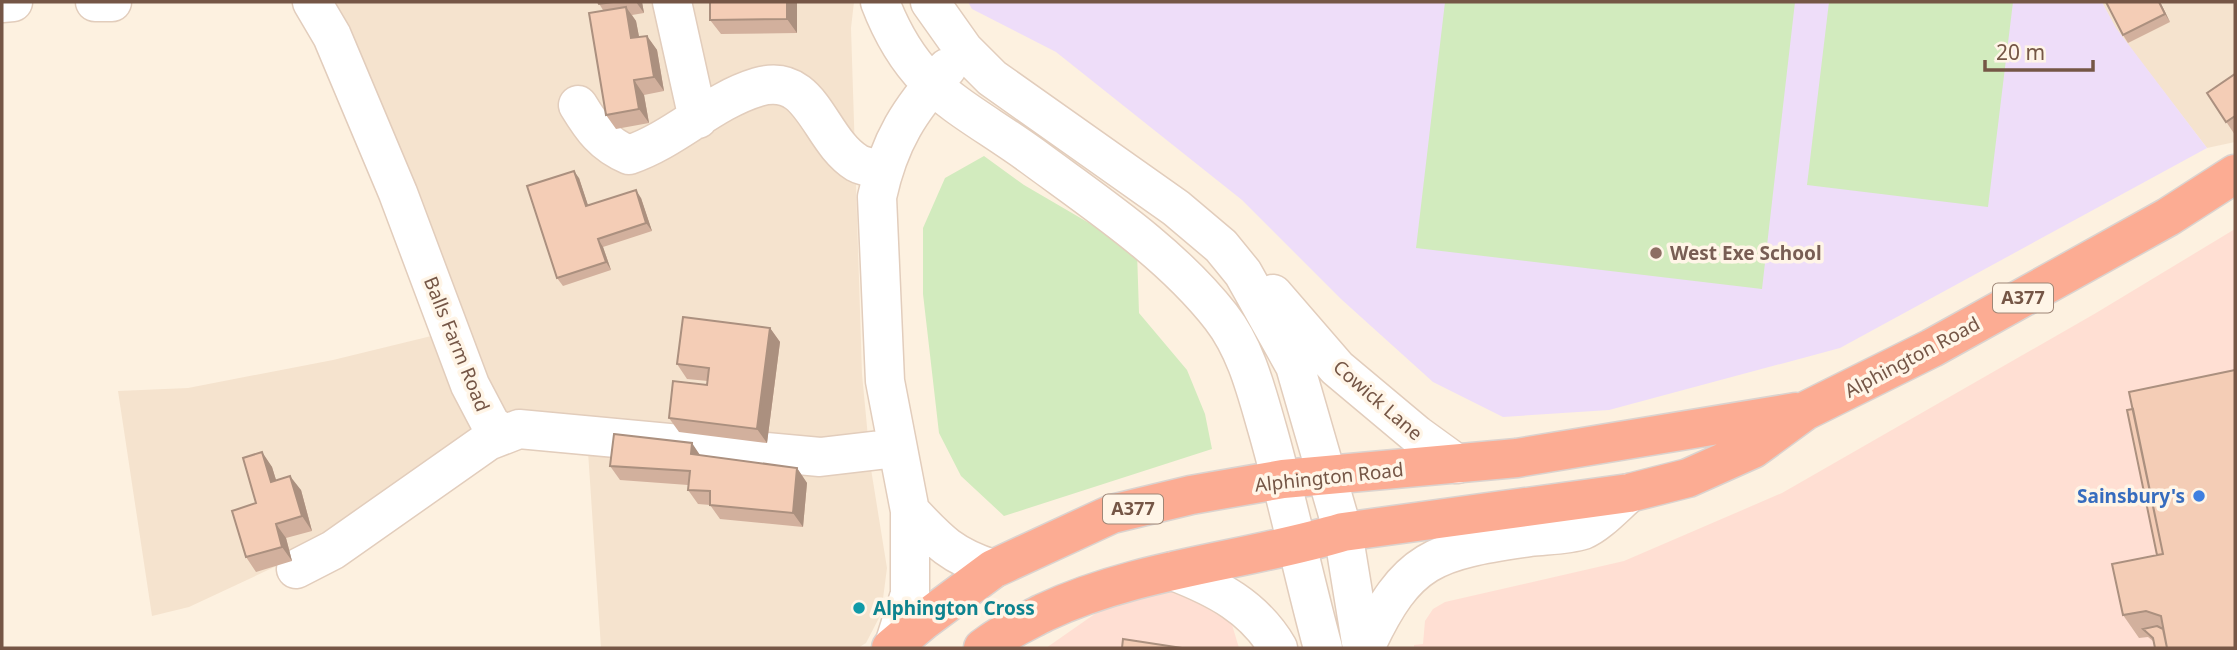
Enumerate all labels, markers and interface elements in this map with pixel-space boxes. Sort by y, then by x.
scale bar [1985,28,2094,72]
text: 20 m [1996,38,2045,66]
place label: West Exe School [1670,240,1822,266]
marker: West Exe School [1648,245,1664,261]
street label: Balls Farm Road [418,273,496,415]
road number: A377 [1993,284,2053,312]
street label: Alphington Road [1840,310,1984,404]
street label: Cowick Lane [1328,354,1428,446]
street label: Alphington Road [1253,456,1405,498]
place label: Sainsbury's [2077,483,2185,509]
marker: Sainsbury's [2191,488,2207,504]
road number: A377 [1103,494,1163,524]
place label: Alphington Cross [873,595,1035,621]
marker: Alphington Cross [851,600,867,616]

